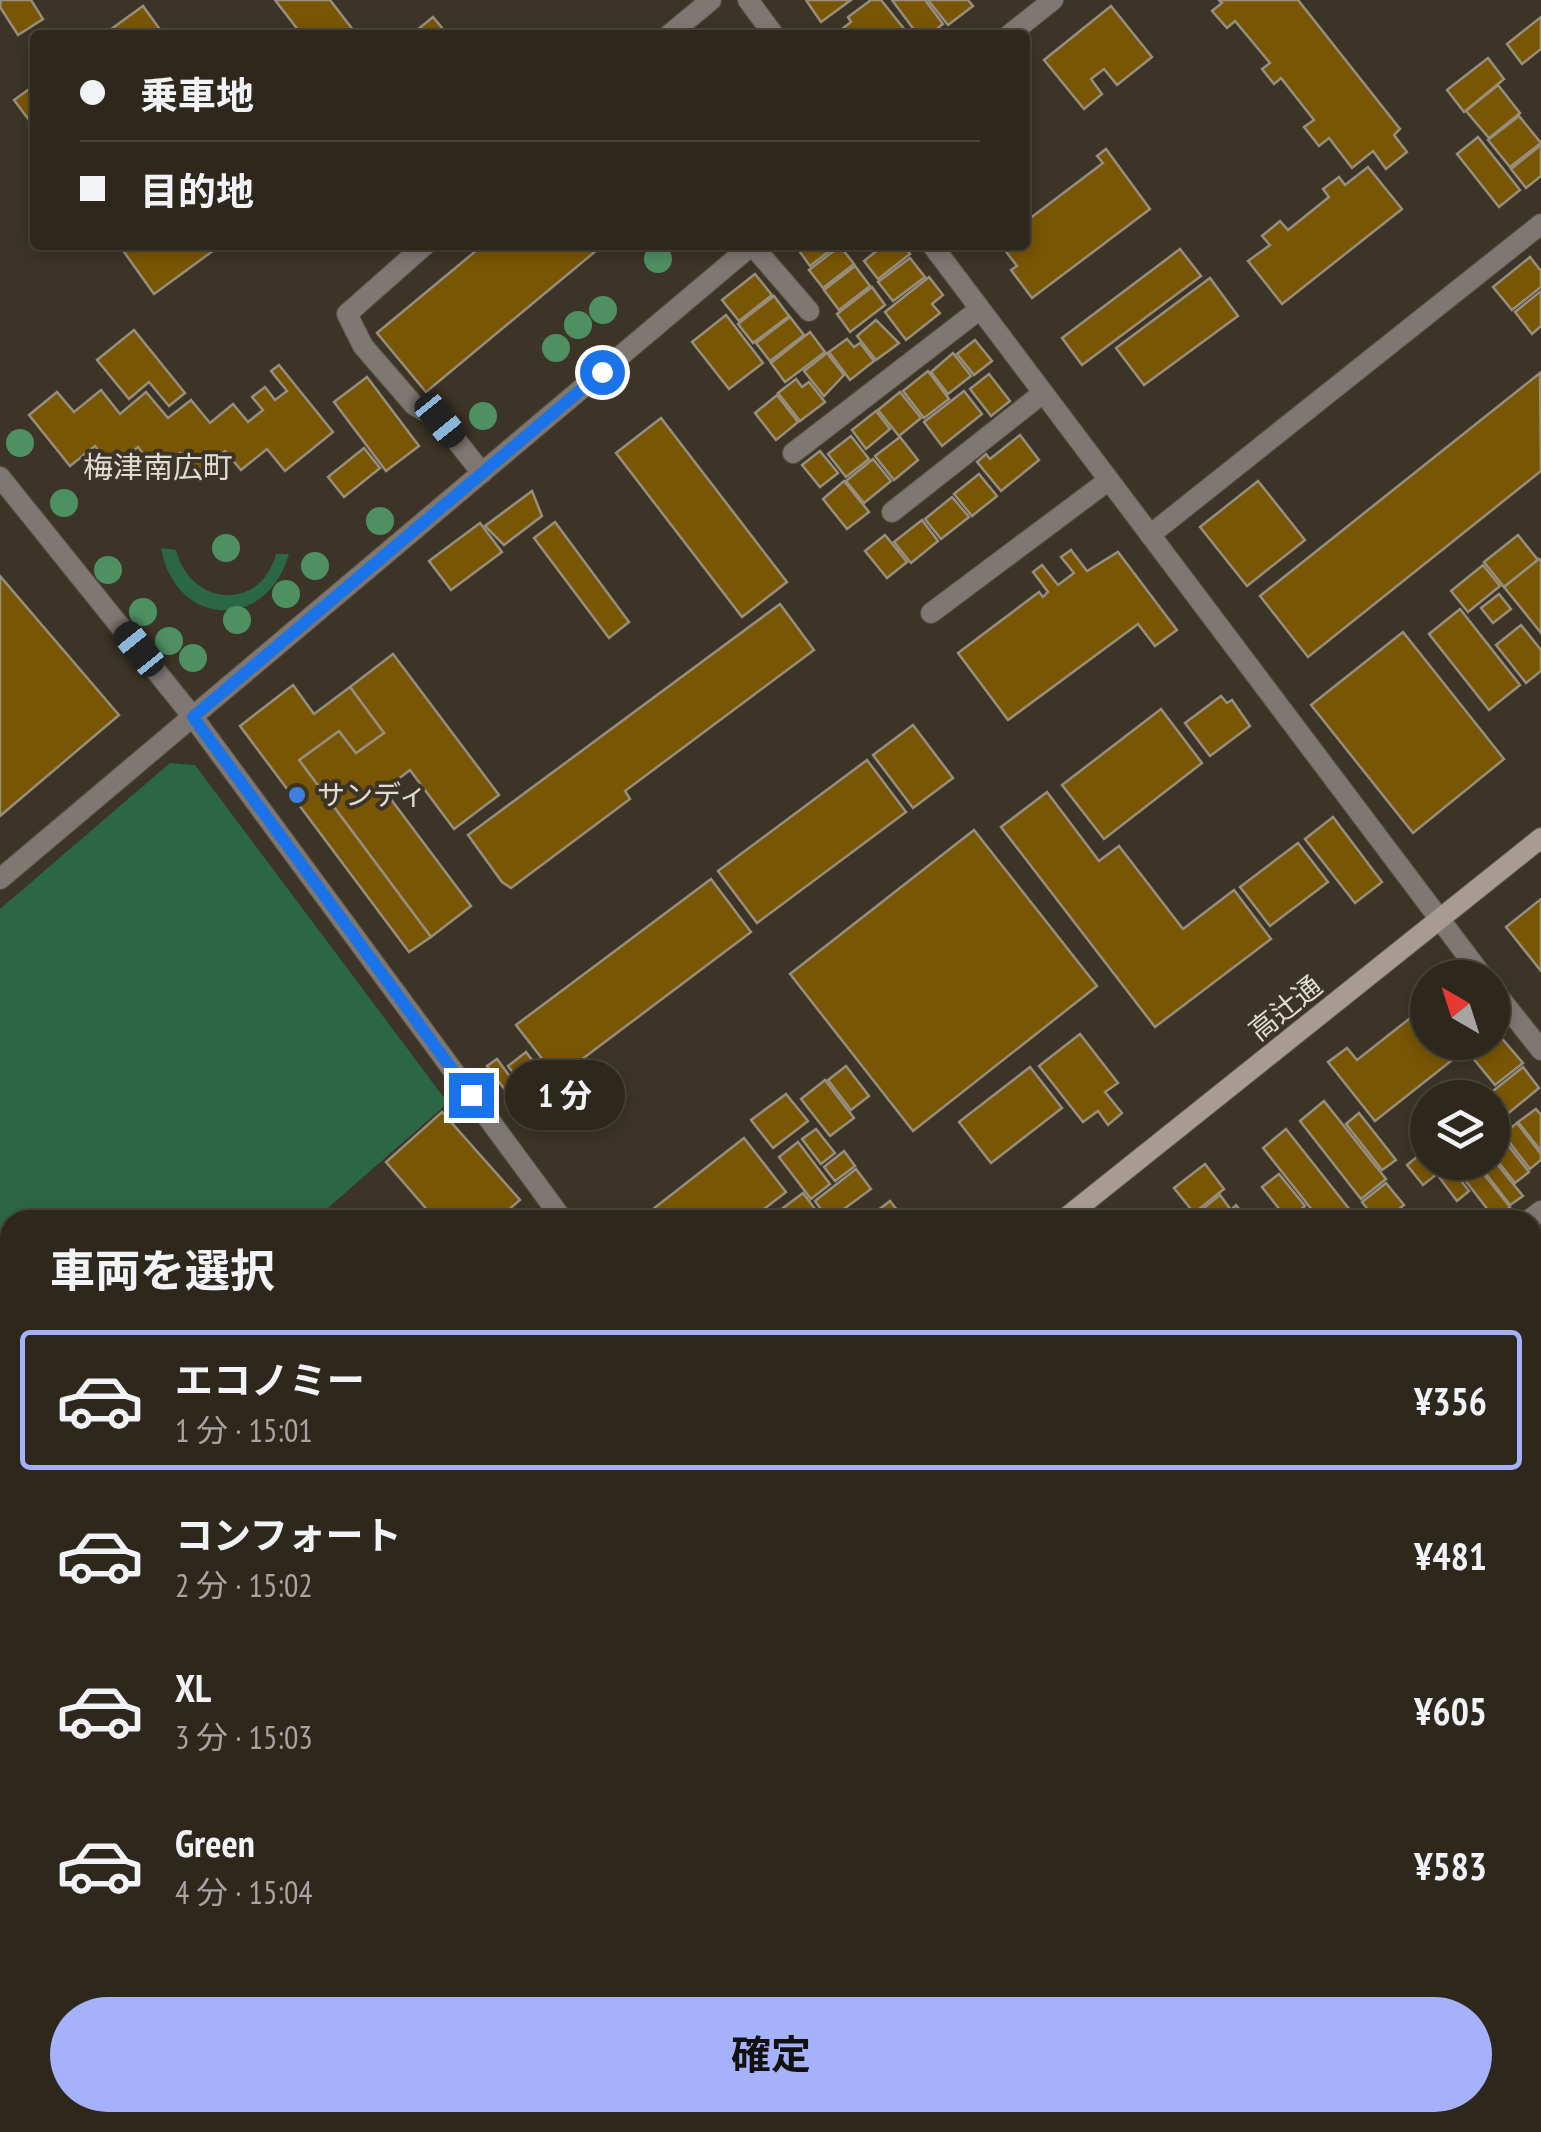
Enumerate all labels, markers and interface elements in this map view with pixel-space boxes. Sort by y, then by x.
text: 乗車地 [140,70,254,119]
text: 目的地 [140,166,254,215]
route start [580,350,625,395]
car [409,387,471,453]
district label: 梅津南広町 [83,447,233,486]
car [108,616,170,682]
place label: サンディ [317,776,427,813]
marker: サンディ [286,784,308,806]
north arrow [1410,960,1510,1060]
map controls [1410,960,1510,1180]
street label: 高辻通 [1240,967,1329,1048]
callout: 1 分 [506,1060,626,1130]
route end [449,1073,494,1118]
text: 1 分 [538,1074,592,1116]
button: layers [1410,1080,1510,1180]
text: 車両を選択 [50,1241,275,1299]
icon: car [55,1355,145,1445]
text: エコノミー [175,1355,365,1404]
text: ¥356 [1414,1376,1487,1425]
text: 1 分 · 15:01 [175,1409,313,1451]
icon: car [55,1510,145,1600]
text: コンフォート [175,1510,402,1559]
text: ¥481 [1414,1531,1487,1580]
text: 2 分 · 15:02 [175,1564,313,1606]
text: XL [175,1663,211,1712]
icon: car [55,1665,145,1755]
text: ¥605 [1414,1686,1487,1735]
text: 3 分 · 15:03 [175,1716,313,1758]
text: Green [175,1818,255,1867]
icon: car [55,1820,145,1910]
text: ¥583 [1414,1841,1487,1890]
text: 4 分 · 15:04 [175,1871,313,1913]
button: 確定 [50,1997,1492,2112]

